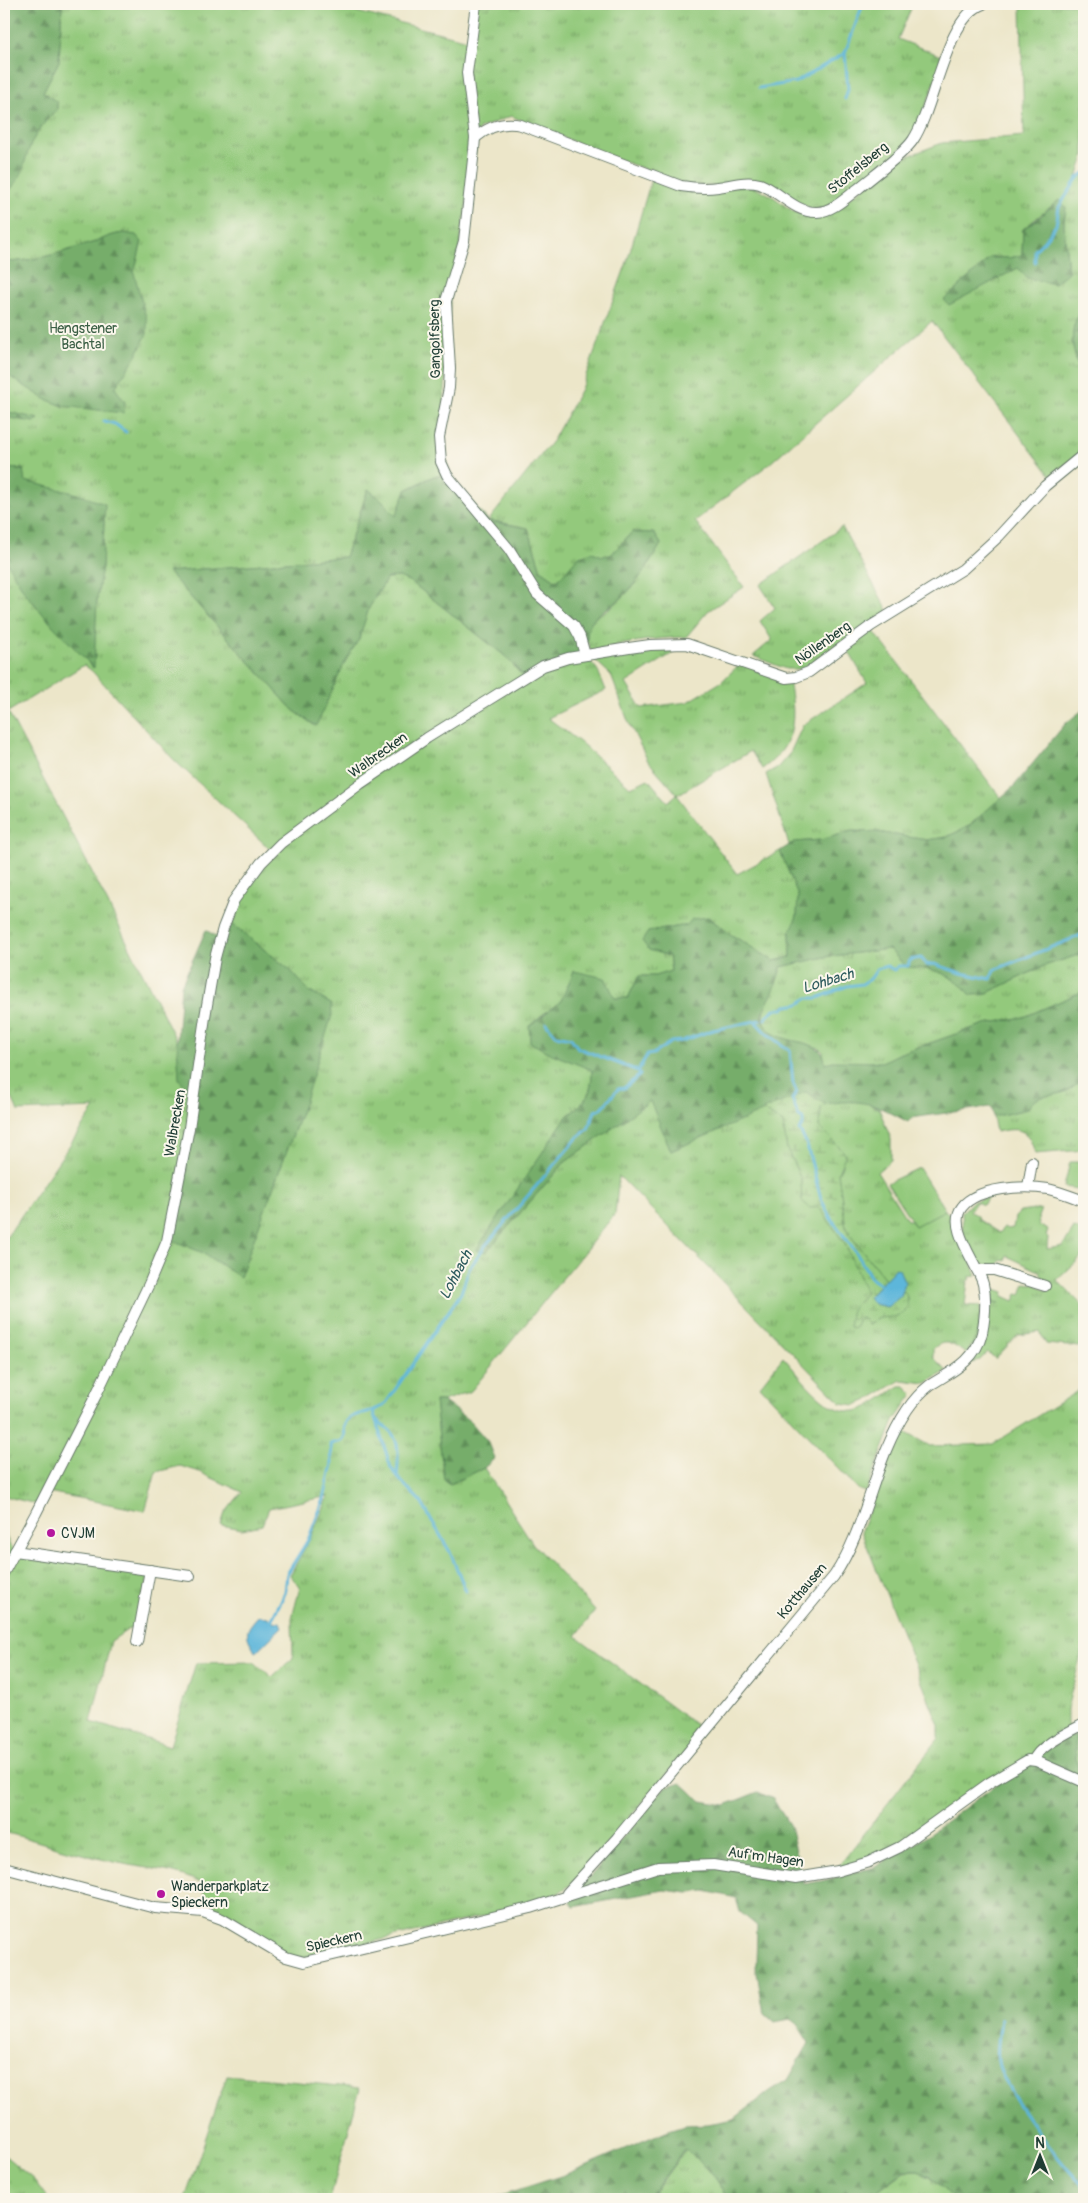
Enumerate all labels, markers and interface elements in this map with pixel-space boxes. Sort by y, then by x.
street label: Stoffelsberg [824,138,892,198]
street label: Gangolfsberg [426,299,444,379]
park label: Hengstener Bachtal [49,320,117,353]
street label: Nöllenberg [792,618,854,668]
street label: Walbrecken [345,729,411,781]
water label: Lohbach [800,964,857,998]
street label: Walbrecken [161,1088,189,1158]
water label: Lohbach [435,1246,477,1303]
place label: CVJM [61,1525,95,1542]
marker: CVJM [45,1527,57,1539]
street label: Kotthausen [774,1559,830,1622]
street label: Auf'm Hagen [727,1843,805,1871]
place label: Wanderparkplatz Spieckern [171,1878,269,1911]
marker: Wanderparkplatz Spieckern [155,1888,167,1900]
street label: Spieckern [304,1926,364,1956]
north arrow [1016,2130,1066,2180]
text: N [1035,2135,1045,2152]

